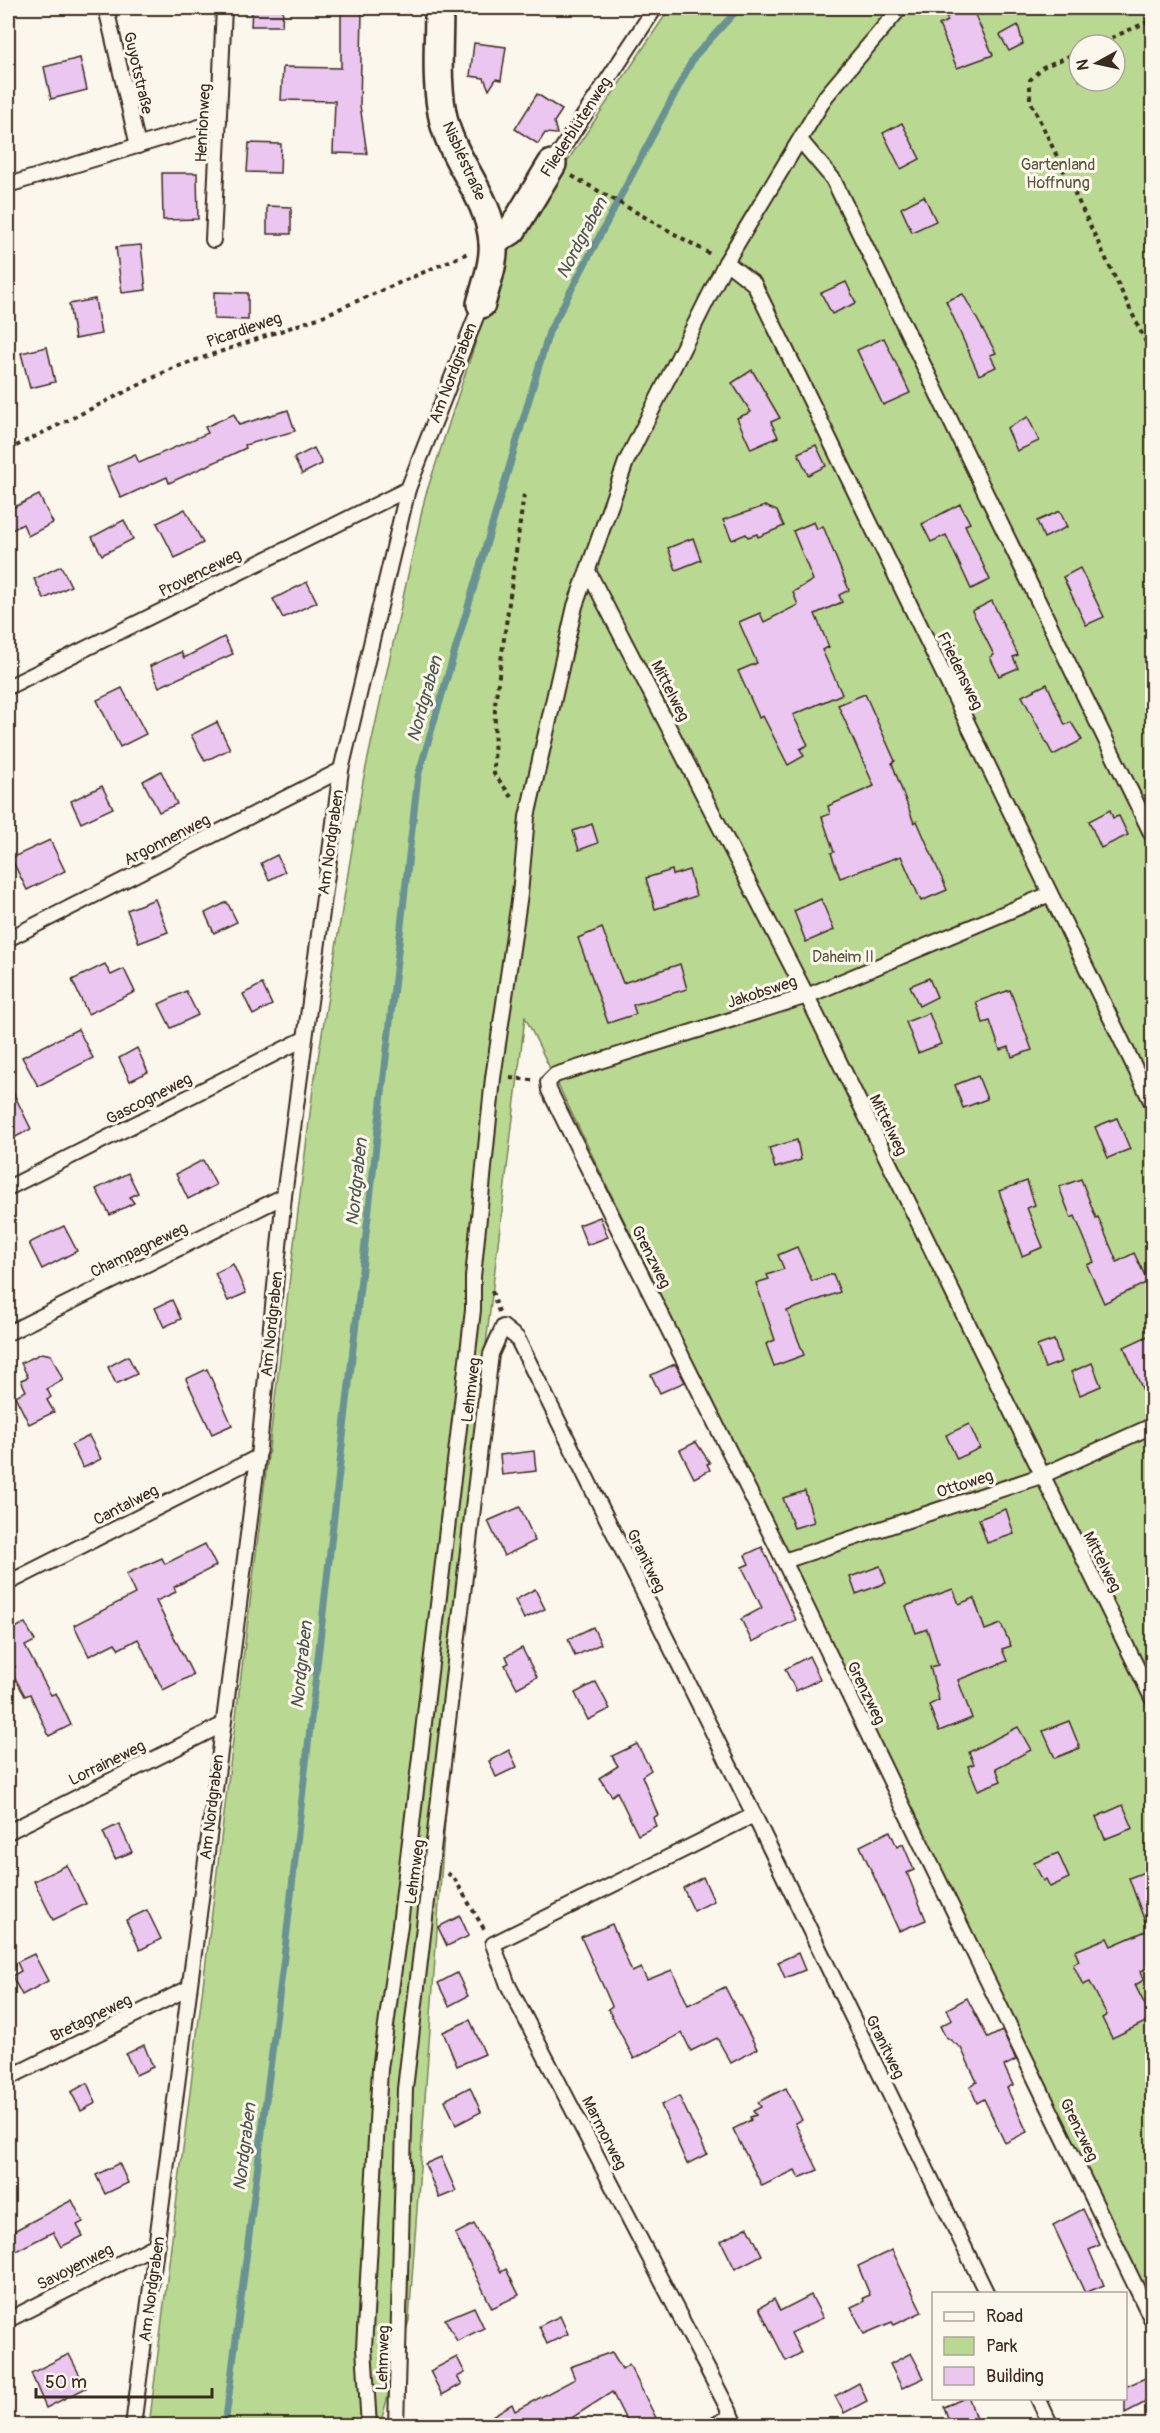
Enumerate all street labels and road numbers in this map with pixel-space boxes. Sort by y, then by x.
street label: Guyotstraße [119,30,157,116]
street label: Fliederblütenweg [536,73,616,181]
street label: Henrionweg [191,83,215,163]
street label: Nisbléstraße [438,118,490,204]
street label: Picardieweg [204,308,284,352]
street label: Am Nordgraben [425,320,481,426]
street label: Provenceweg [156,544,244,602]
street label: Friedensweg [933,629,987,713]
street label: Mittelweg [646,657,694,725]
street label: Am Nordgraben [314,788,348,896]
street label: Argonnenweg [121,810,213,870]
street label: Jakobsweg [725,971,799,1013]
street label: Gascogneweg [103,1069,195,1129]
street label: Mittelweg [865,1091,911,1159]
street label: Champagneweg [87,1218,191,1282]
street label: Grenzweg [627,1222,675,1292]
street label: Am Nordgraben [257,1270,287,1378]
street label: Lehmweg [457,1356,485,1424]
street label: Ottoweg [934,1465,996,1503]
street label: Cantalweg [90,1480,162,1530]
street label: Granitweg [622,1526,670,1596]
street label: Mittelweg [1078,1528,1126,1596]
street label: Grenzweg [842,1658,890,1728]
street label: Lorraineweg [65,1736,149,1790]
street label: Am Nordgraben [196,1753,228,1861]
street label: Lehmweg [401,1838,429,1906]
street label: Bretagneweg [47,1990,135,2046]
street label: Granitweg [861,2012,909,2082]
street label: Marmorweg [577,2093,631,2173]
street label: Grenzweg [1055,2095,1103,2165]
street label: Am Nordgraben [135,2235,169,2343]
street label: Savoyenweg [34,2239,116,2295]
street label: Lehmweg [372,2325,394,2391]

